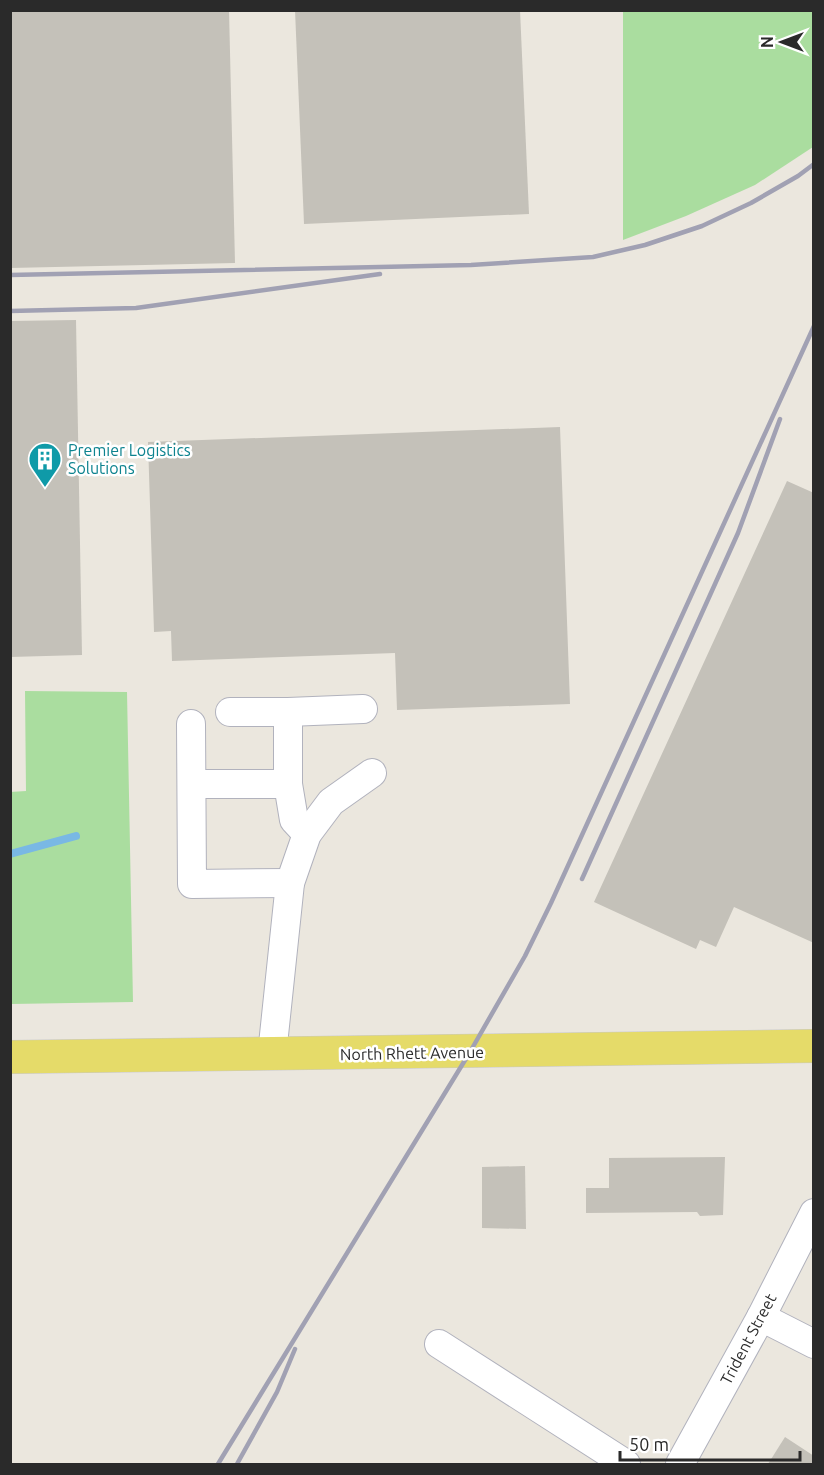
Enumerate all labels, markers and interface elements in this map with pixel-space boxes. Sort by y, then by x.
north arrow [752,12,812,72]
text: N [758,36,776,48]
building icon: Premier Logistics Solutions [27,441,63,488]
place label: Premier Logistics Solutions [68,441,191,477]
street label: North Rhett Avenue [340,1043,484,1063]
street label: Trident Street [717,1290,780,1387]
scale bar [620,1424,800,1462]
text: 50 m [629,1434,669,1454]

